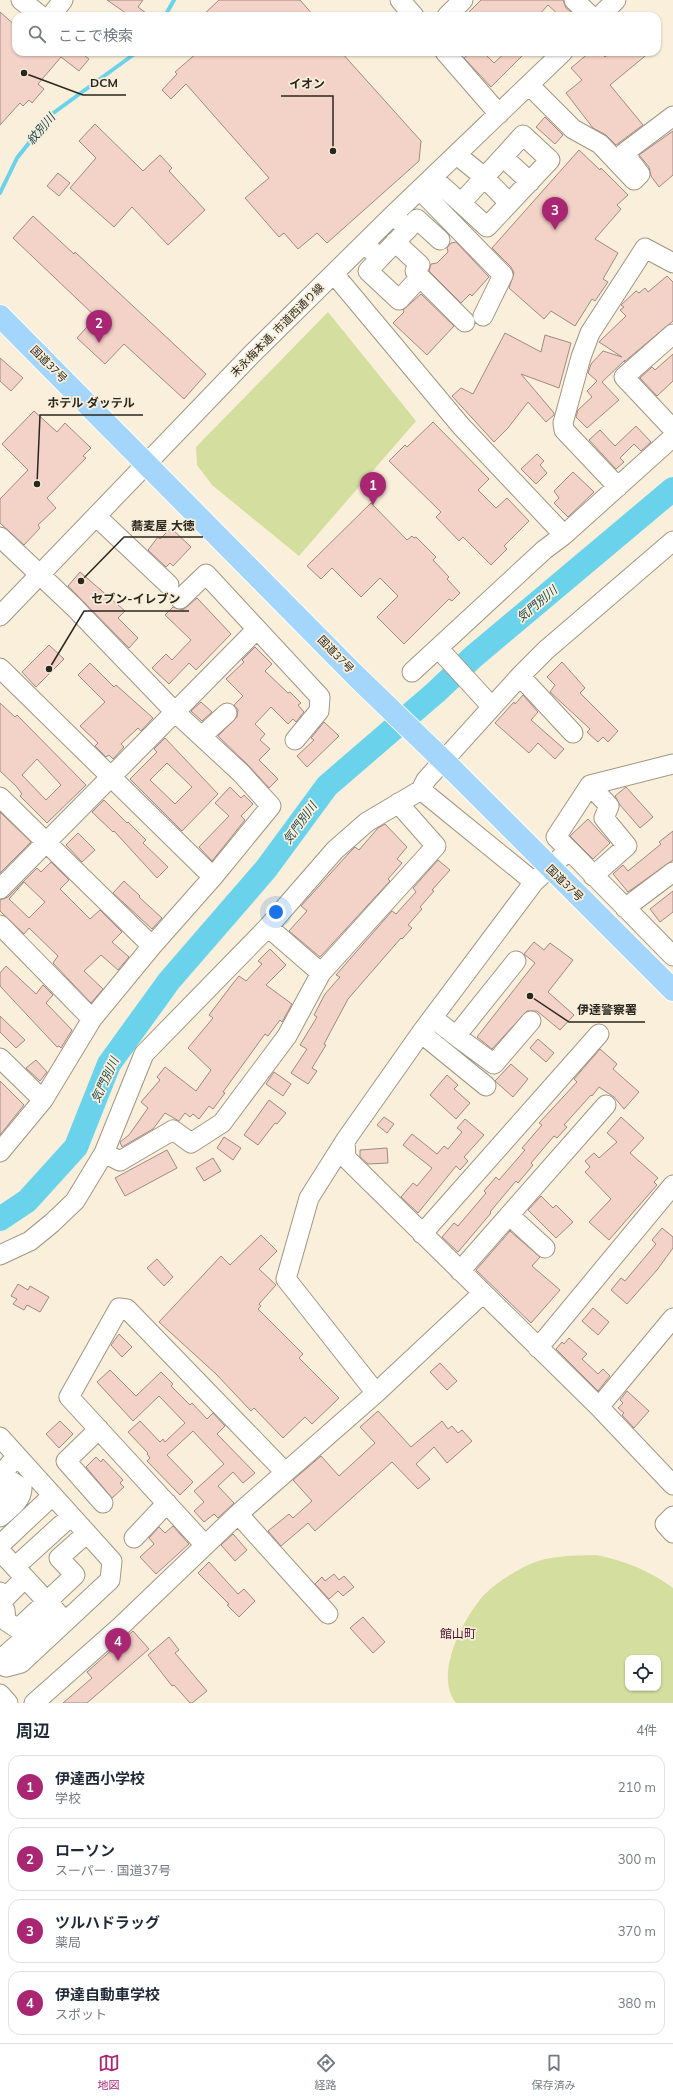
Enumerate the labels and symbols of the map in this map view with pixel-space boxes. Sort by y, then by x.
callout: DCM [83,71,126,95]
callout: イオン [281,72,333,96]
text: DCM [90,75,118,90]
text: イオン [289,76,325,91]
water label: 紋別川 [23,109,59,147]
pin: 3 [542,197,568,230]
street label: 末永梅本通, 市道西通り線 [227,280,327,380]
pin: 2 [86,310,112,343]
street label: 国道37号 [28,343,70,385]
callout: ホテル ダッテル [40,391,143,415]
text: ホテル ダッテル [47,395,135,410]
pin: 1 [360,472,386,505]
callout: 蕎麦屋 大徳 [124,513,203,537]
text: 蕎麦屋 大徳 [131,518,195,533]
water label: 気門別川 [513,581,561,625]
callout: セブン-イレブン [84,587,189,611]
text: セブン-イレブン [91,591,181,606]
street label: 国道37号 [315,633,357,675]
water label: 気門別川 [279,797,321,847]
street label: 国道37号 [544,862,586,904]
your location [266,902,286,922]
callout: 伊達警察署 [569,998,645,1022]
text: 伊達警察署 [577,1002,637,1017]
water label: 気門別川 [88,1053,122,1105]
district label: 館山町 [440,1626,476,1641]
pin: 4 [105,1628,131,1661]

